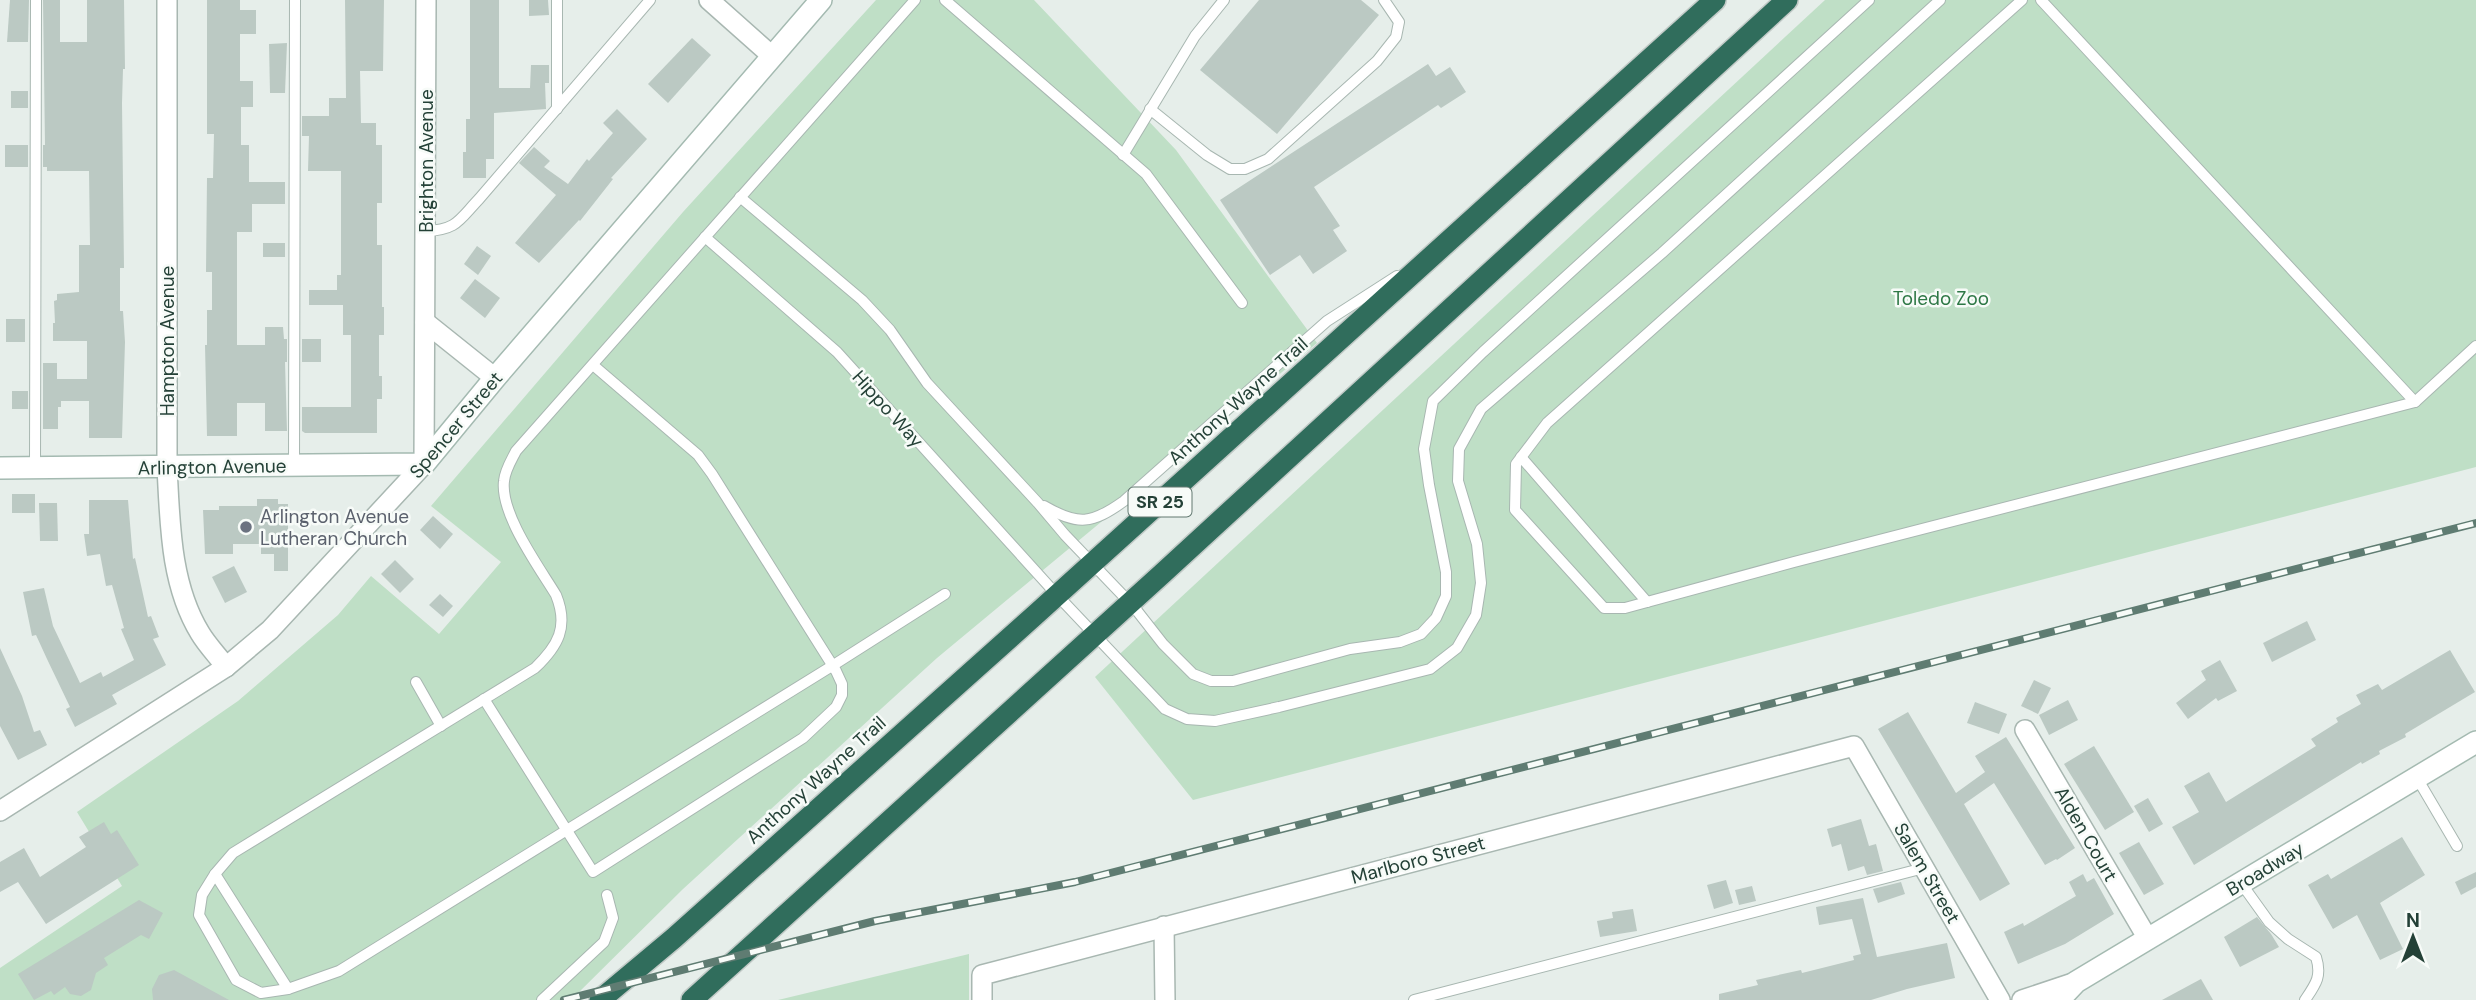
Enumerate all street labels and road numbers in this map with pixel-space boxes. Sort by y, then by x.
street label: Brighton Avenue [414,89,439,233]
street label: Hampton Avenue [155,266,180,416]
street label: Anthony Wayne Trail [1163,331,1313,471]
street label: Hippo Way [847,365,930,453]
street label: Spencer Street [404,366,508,484]
street label: Arlington Avenue [137,453,287,481]
road number: SR 25 [1128,488,1192,516]
street label: Anthony Wayne Trail [741,710,891,850]
street label: Alden Court [2049,782,2123,886]
street label: Salem Street [1888,818,1966,928]
street label: Marlboro Street [1348,830,1488,890]
street label: Broadway [2222,836,2309,902]

